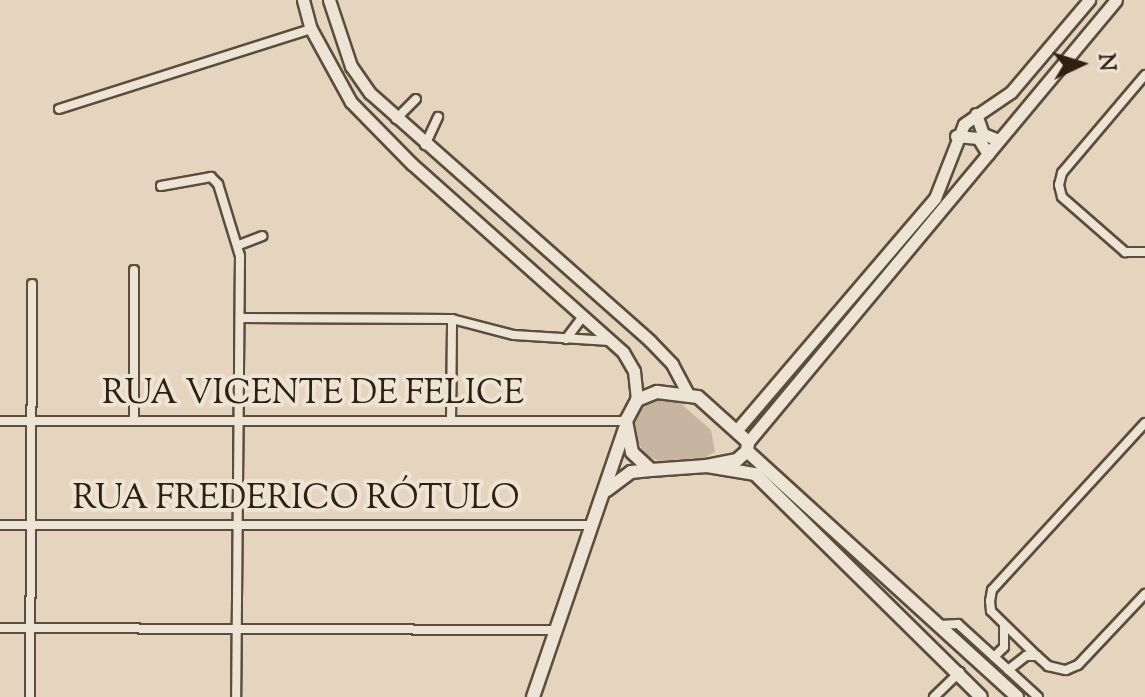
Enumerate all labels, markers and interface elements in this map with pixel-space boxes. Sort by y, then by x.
north arrow [1041,24,1121,104]
text: N [1088,52,1122,72]
street label: RUA VICENTE DE FELICE [102,375,524,415]
street label: RUA FREDERICO RÓTULO [72,480,520,520]

